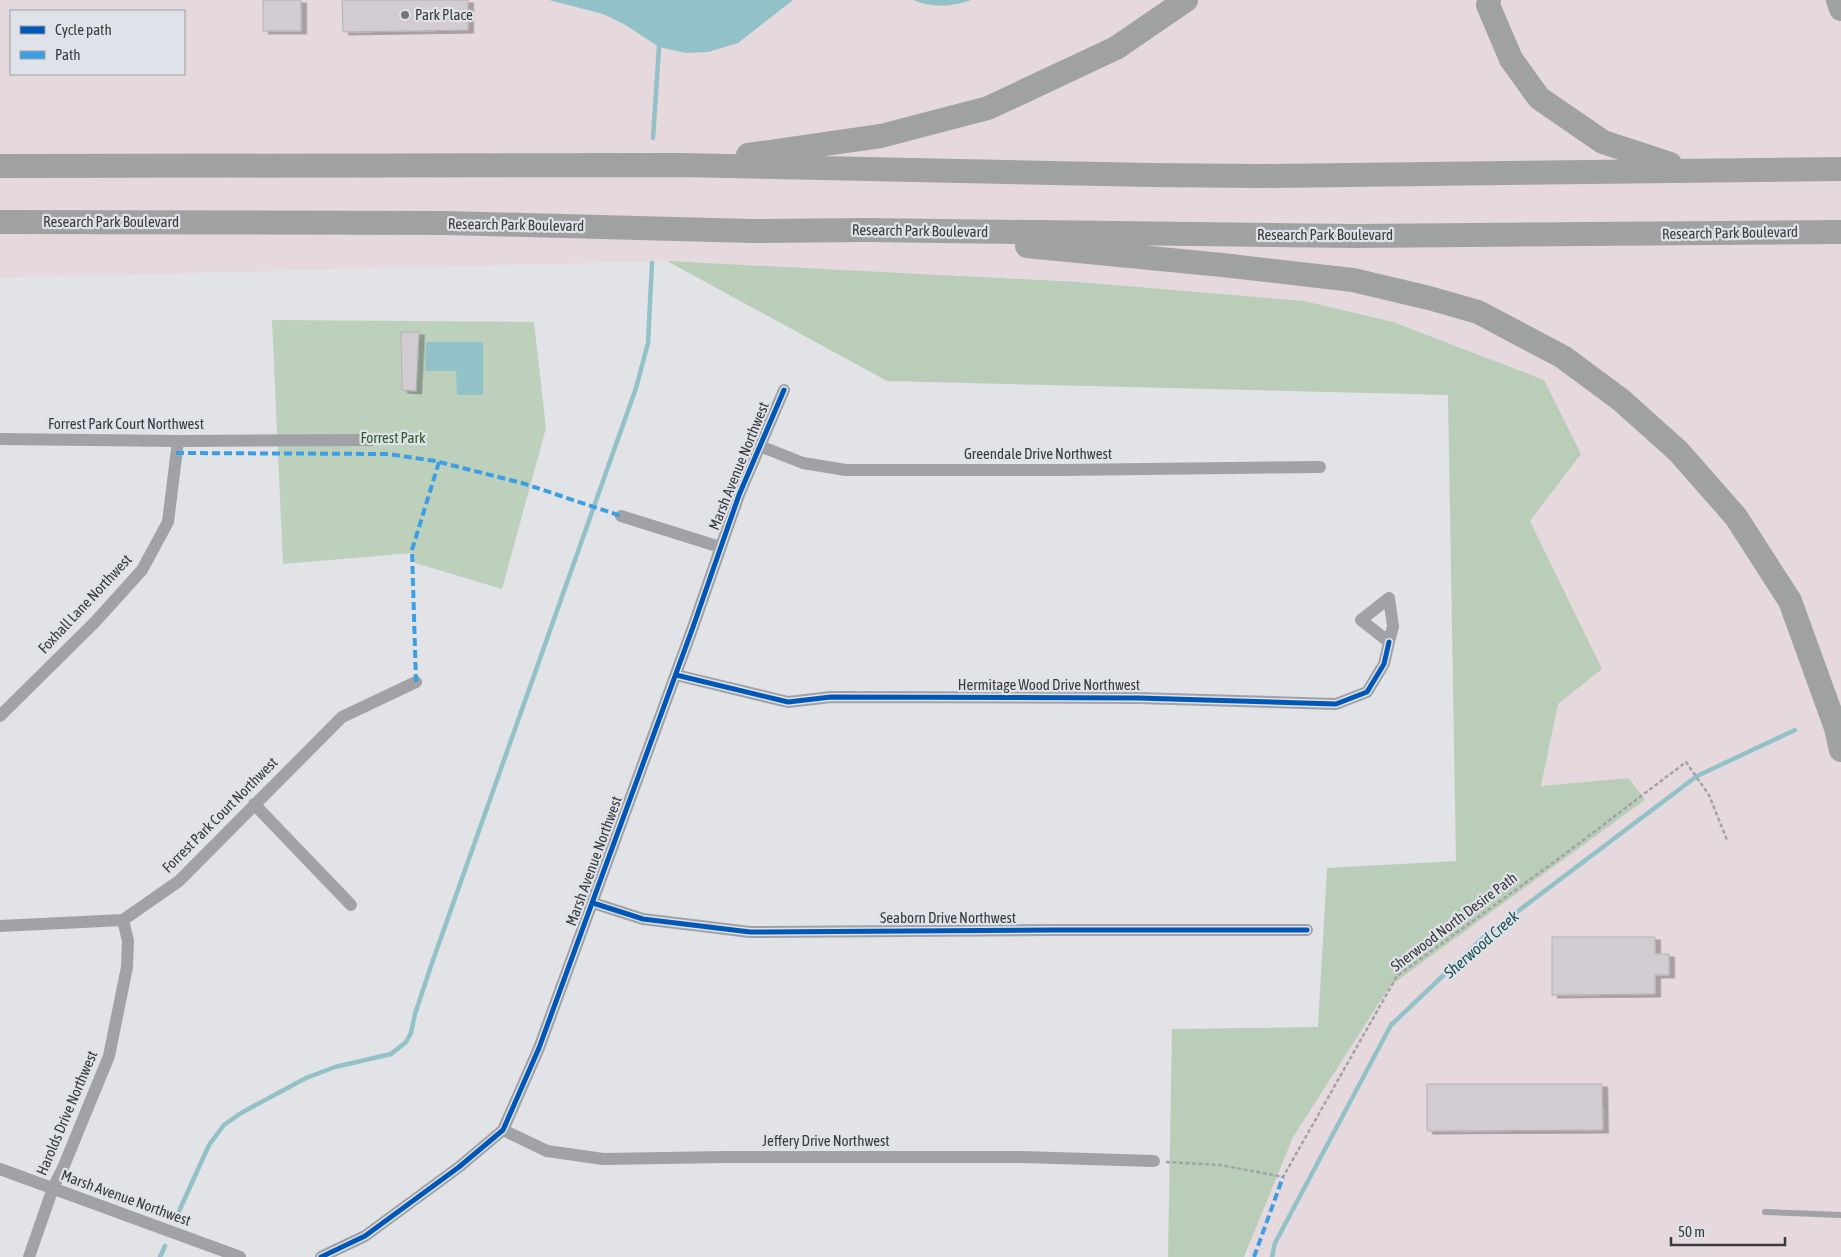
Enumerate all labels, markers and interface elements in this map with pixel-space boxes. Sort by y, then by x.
place label: Park Place [415,6,473,23]
marker: Park Place [399,9,411,21]
legend [10,10,185,75]
text: Cycle path [55,21,112,38]
text: Path [55,46,81,63]
street label: Research Park Boulevard [43,213,179,230]
street label: Research Park Boulevard [448,215,584,234]
street label: Research Park Boulevard [852,221,988,240]
street label: Research Park Boulevard [1662,223,1798,242]
street label: Research Park Boulevard [1257,226,1393,243]
street label: Marsh Avenue Northwest [705,399,772,532]
street label: Forrest Park Court Northwest [48,415,204,432]
park label: Forrest Park [360,429,426,446]
street label: Greendale Drive Northwest [964,445,1112,462]
street label: Foxhall Lane Northwest [34,551,135,657]
street label: Hermitage Wood Drive Northwest [958,676,1140,693]
street label: Forrest Park Court Northwest [159,754,281,876]
street label: Marsh Avenue Northwest [562,794,625,928]
street label: Sherwood North Desire Path [1387,869,1520,975]
water label: Sherwood Creek [1439,906,1523,982]
street label: Seaborn Drive Northwest [880,909,1016,926]
street label: Harolds Drive Northwest [33,1048,100,1178]
street label: Jeffery Drive Northwest [762,1132,890,1149]
street label: Marsh Avenue Northwest [59,1166,193,1229]
scale bar [1671,1214,1785,1246]
text: 50 m [1678,1223,1705,1240]

